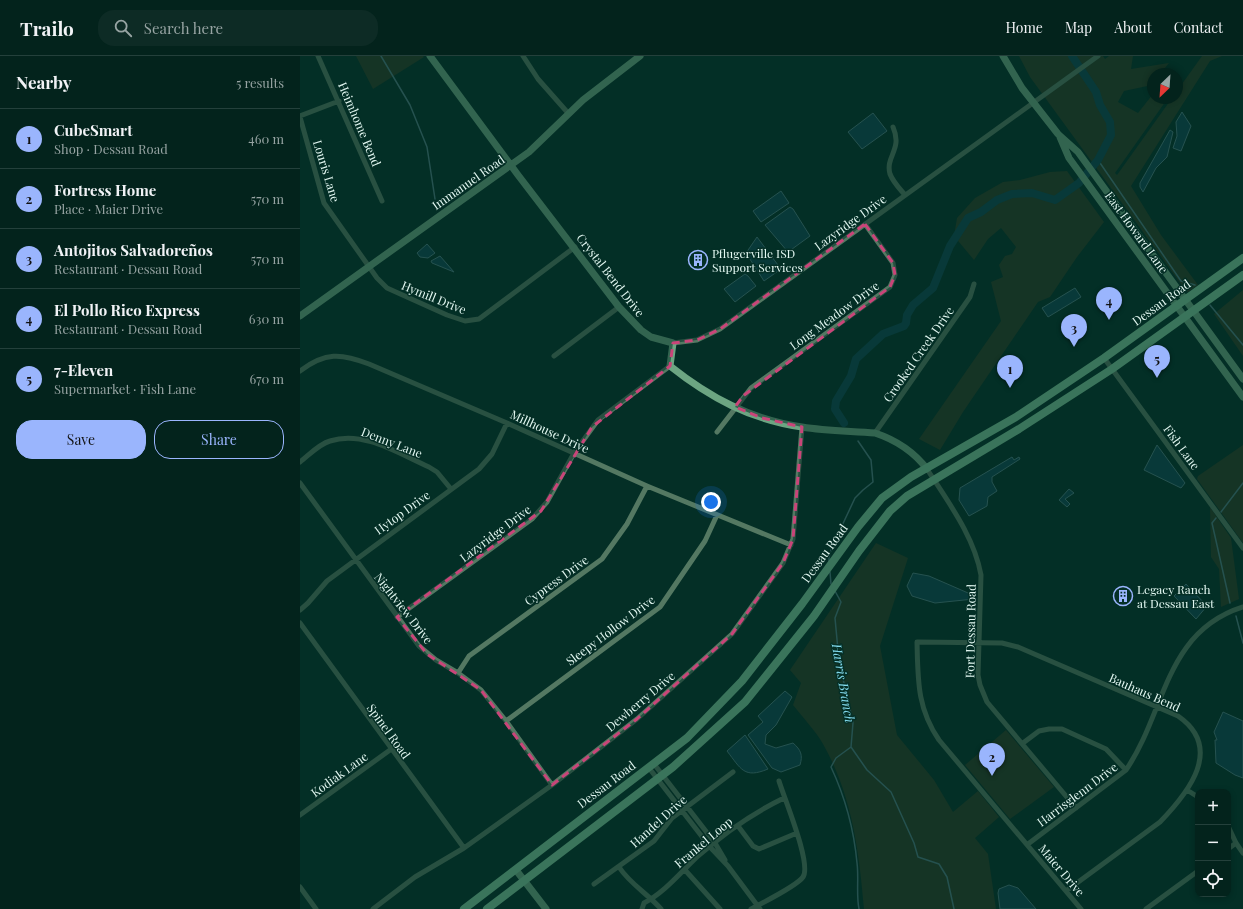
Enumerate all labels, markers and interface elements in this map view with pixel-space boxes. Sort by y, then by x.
search box [98,10,378,46]
text: Trailo [20,15,74,41]
icon: search [112,17,134,39]
text: Search here [144,18,223,38]
text: Home [1005,18,1043,37]
text: Map [1065,18,1092,37]
text: About [1114,18,1152,37]
text: Contact [1174,18,1223,37]
north arrow [1147,68,1183,104]
text: Nearby [16,71,71,93]
text: 5 results [236,74,284,91]
street label: Heimhome Bend [335,79,385,169]
text: CubeSmart [54,120,132,140]
text: 1 [27,130,31,147]
text: 460 m [248,130,284,147]
street label: Louris Lane [310,138,344,204]
text: Shop · Dessau Road [54,140,168,157]
street label: Immanuel Road [428,151,508,213]
text: Fortress Home [54,180,156,200]
street label: East Howard Lane [1102,188,1172,276]
text: 2 [26,190,32,207]
text: 570 m [251,190,284,207]
street label: Lazyridge Drive [811,190,889,254]
text: Place · Maier Drive [54,200,163,217]
street label: Crystal Bend Drive [573,230,649,320]
text: Antojitos Salvadoreños [54,240,213,260]
place label: Pflugerville ISD Support Services [712,245,803,275]
building icon: Pflugerville ISD Support Services [687,249,709,271]
text: 3 [26,250,32,267]
text: 570 m [251,250,284,267]
text: Restaurant · Dessau Road [54,260,202,277]
street label: Dessau Road [1129,275,1194,329]
street label: Hymill Drive [399,277,469,317]
street label: Long Meadow Drive [786,277,882,353]
pin: 4 [1096,287,1122,320]
text: El Pollo Rico Express [54,300,200,320]
street label: Crooked Creek Drive [879,303,957,405]
text: 4 [26,310,32,327]
text: 630 m [249,310,284,327]
pin: 3 [1061,314,1087,347]
text: Restaurant · Dessau Road [54,320,202,337]
pin: 5 [1144,345,1170,378]
pin: 1 [997,355,1023,388]
text: 7-Eleven [54,360,113,380]
text: 5 [26,370,32,387]
text: 670 m [249,370,284,387]
text: Supermarket · Fish Lane [54,380,196,397]
street label: Millhouse Drive [508,406,592,456]
button: Save [16,420,146,459]
button: Share [154,420,284,459]
street label: Fish Lane [1160,421,1204,473]
street label: Denny Lane [359,423,425,461]
street label: Hytop Drive [371,486,433,538]
your location [701,492,721,512]
street label: Lazyridge Drive [456,501,534,565]
street label: Dessau Road [797,520,851,585]
street label: Cypress Drive [521,551,591,609]
street label: Nightview Drive [371,569,437,647]
place label: Legacy Ranch at Dessau East [1137,581,1215,611]
street label: Fort Dessau Road [961,584,979,678]
building icon: Legacy Ranch at Dessau East [1112,585,1134,607]
street label: Sleepy Hollow Drive [562,591,658,669]
water label: Harris Branch [829,641,859,724]
street label: Dewberry Drive [602,667,678,735]
street label: Bauhaus Bend [1107,669,1183,715]
street label: Spinel Road [364,700,414,762]
pin: 2 [979,743,1005,776]
street label: Kodiak Lane [307,748,371,800]
street label: Dessau Road [574,757,638,811]
street label: Harrisglenn Drive [1033,758,1121,830]
map controls [1195,789,1231,897]
button: + [1195,789,1231,825]
street label: Handel Drive [626,791,690,851]
street label: Frankel Loop [671,813,735,871]
button: − [1195,825,1231,861]
street label: Maier Drive [1035,841,1089,899]
button: locate [1195,861,1231,897]

